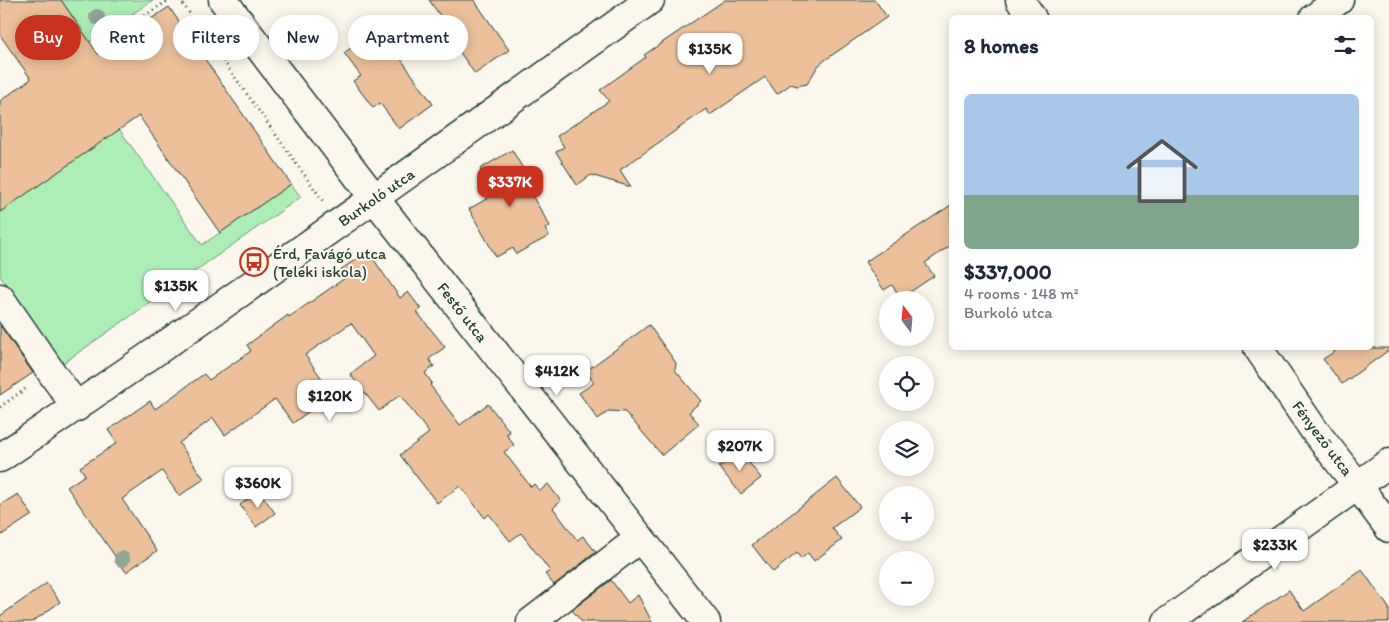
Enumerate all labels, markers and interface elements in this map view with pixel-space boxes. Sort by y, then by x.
chip: Buy [15,15,81,60]
chip: Rent [91,15,163,60]
chip: Filters [173,15,259,60]
chip: New [269,15,338,60]
chip: Apartment [348,15,468,60]
icon: filters [1331,31,1359,59]
pin: $135K [675,32,745,75]
text: 8 homes [964,33,1039,58]
text: $135K [689,39,731,58]
icon: home [1117,126,1207,216]
street label: Burkoló utca [335,164,419,231]
pin: $337K [475,166,545,208]
text: $337K [488,172,532,191]
place label: Érd, Favágó utca (Teleki iskola) [273,244,387,281]
bus stop icon: Érd, Favágó utca (Teleki iskola) [239,247,269,277]
text: $337,000 [964,259,1052,284]
pin: $135K [141,270,211,312]
text: $135K [155,276,197,295]
street label: Festő utca [433,279,492,347]
text: 4 rooms · 148 m² [964,284,1079,303]
north arrow [879,291,934,346]
map controls [879,291,934,606]
text: Burkoló utca [964,303,1053,322]
pin: $412K [522,354,592,397]
button: locate [879,356,934,411]
text: $412K [535,361,579,380]
pin: $120K [295,380,365,422]
text: $120K [308,386,352,405]
street label: Fényező utca [1288,397,1357,480]
button: layers [879,421,934,476]
pin: $207K [705,430,775,472]
text: $207K [718,436,762,455]
pin: $360K [223,466,293,509]
text: $360K [235,473,281,492]
button: + [879,486,934,541]
pin: $233K [1240,528,1310,571]
text: $233K [1253,535,1297,554]
button: − [879,551,934,606]

